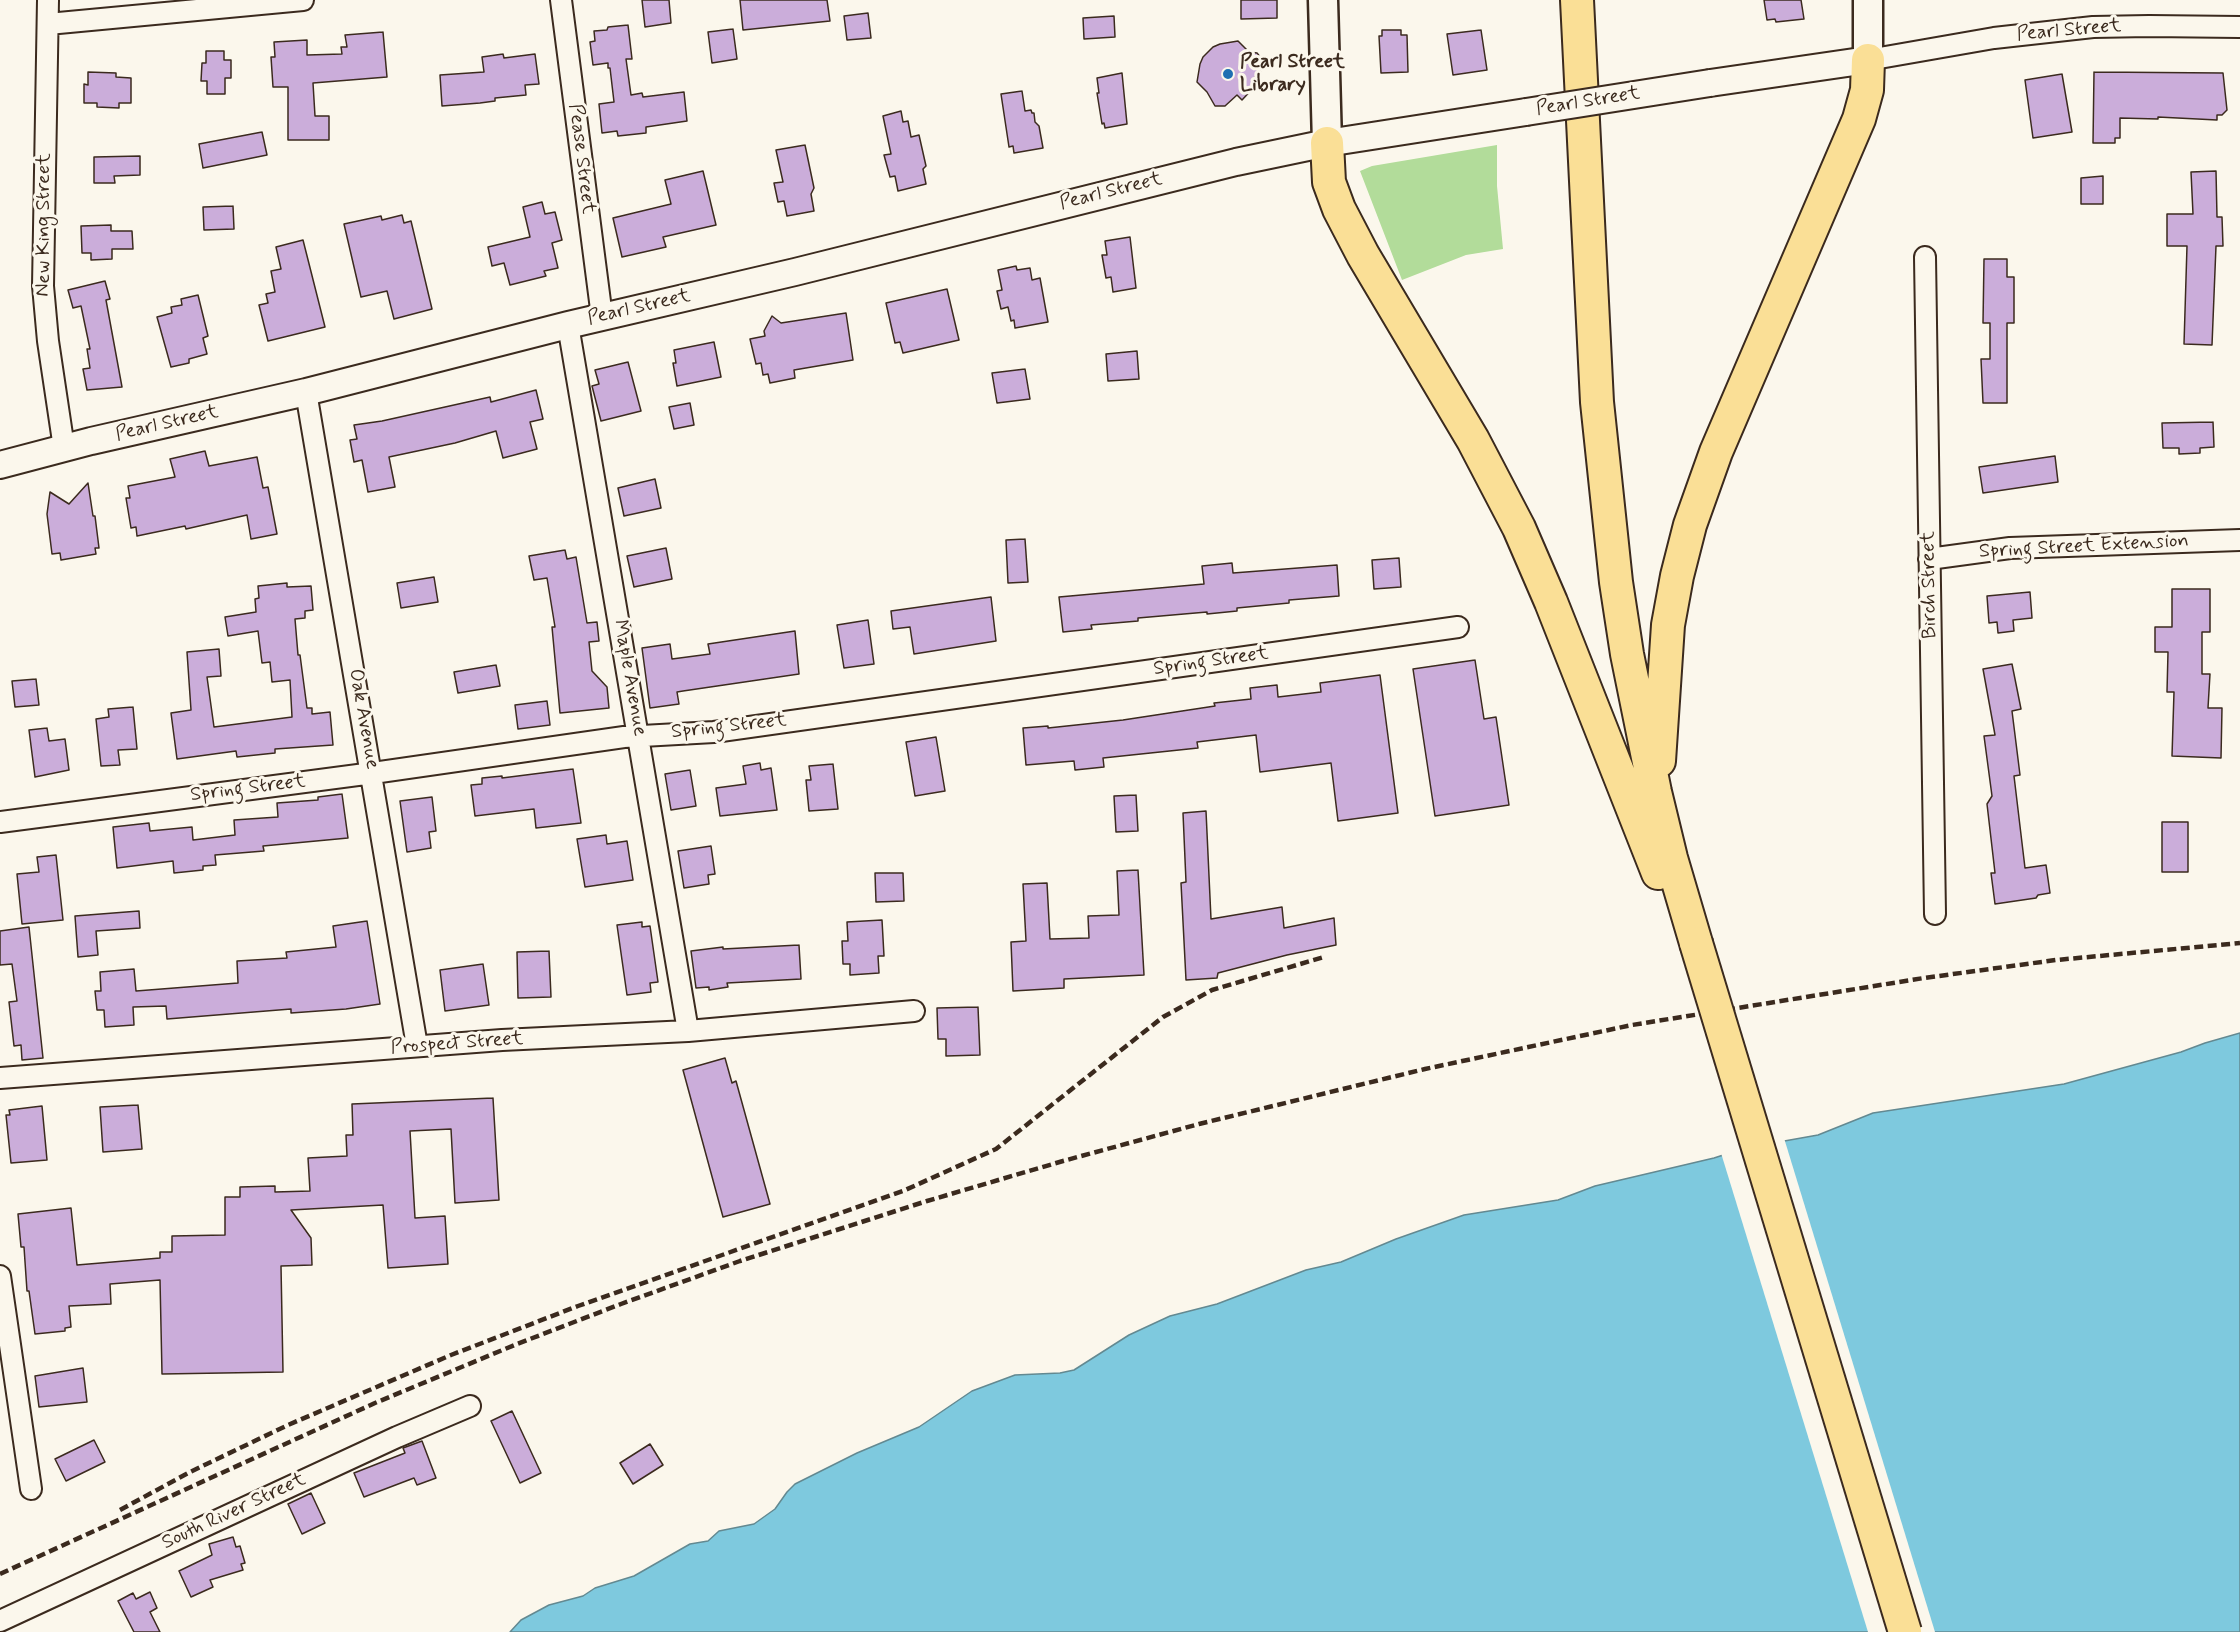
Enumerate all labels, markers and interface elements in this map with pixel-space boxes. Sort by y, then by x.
street label: Pearl Street [2016,14,2122,48]
place label: Pearl Street Library [1240,51,1345,98]
marker: Pearl Street Library [1221,67,1235,81]
street label: Pearl Street [1534,82,1642,122]
street label: Pease Street [562,103,600,215]
street label: New King Street [33,153,57,297]
street label: Pearl Street [1057,168,1165,216]
street label: Pearl Street [585,285,693,331]
street label: Pearl Street [113,401,221,447]
street label: Spring Street Extension [1978,530,2190,564]
street label: Birch Street [1917,531,1943,639]
street label: Maple Avenue [607,618,651,738]
street label: Spring Street [1152,642,1270,682]
street label: Oak Avenue [342,667,384,771]
street label: Spring Street [670,709,788,745]
street label: Spring Street [189,770,307,808]
street label: Prospect Street [390,1027,524,1061]
street label: South River Street [158,1468,310,1556]

